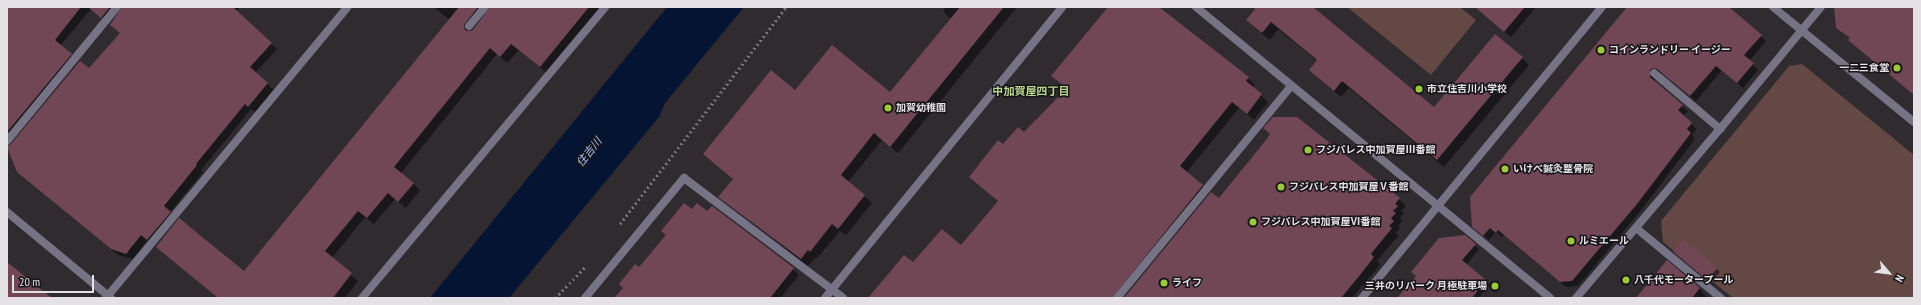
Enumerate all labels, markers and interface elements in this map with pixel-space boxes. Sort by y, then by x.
place label: コインランドリー イージー [1609,44,1731,56]
marker: コインランドリー イージー [1596,45,1606,55]
place label: 一二三食堂 [1839,62,1889,74]
marker: 一二三食堂 [1892,63,1902,73]
place label: 市立住吉川小学校 [1427,83,1507,95]
district label: 中加賀屋四丁目 [993,84,1069,98]
marker: 市立住吉川小学校 [1414,84,1424,94]
place label: 加賀幼稚園 [896,102,946,114]
marker: 加賀幼稚園 [883,103,893,113]
water label: 住吉川 [573,135,605,169]
place label: フジパレス中加賀屋Ⅲ番館 [1316,144,1436,156]
marker: フジパレス中加賀屋Ⅲ番館 [1303,145,1313,155]
place label: いけべ鍼灸整骨院 [1513,163,1593,175]
marker: いけべ鍼灸整骨院 [1500,164,1510,174]
place label: フジパレス中加賀屋Ⅴ番館 [1289,181,1409,193]
marker: フジパレス中加賀屋Ⅴ番館 [1276,182,1286,192]
place label: フジパレス中加賀屋Ⅵ番館 [1261,216,1381,228]
marker: フジパレス中加賀屋Ⅵ番館 [1248,217,1258,227]
place label: ルミエール [1579,235,1629,247]
marker: ルミエール [1566,236,1576,246]
north arrow [1869,253,1909,293]
scale bar [14,267,96,293]
text: N [1892,273,1907,285]
text: 20 m [19,274,40,289]
place label: 八千代モータープール [1634,274,1734,286]
marker: 八千代モータープール [1621,275,1631,285]
place label: ライフ [1172,277,1202,289]
marker: ライフ [1159,278,1169,288]
place label: 三井のリパーク 月極駐車場 [1365,280,1487,292]
marker: 三井のリパーク 月極駐車場 [1490,281,1500,291]

